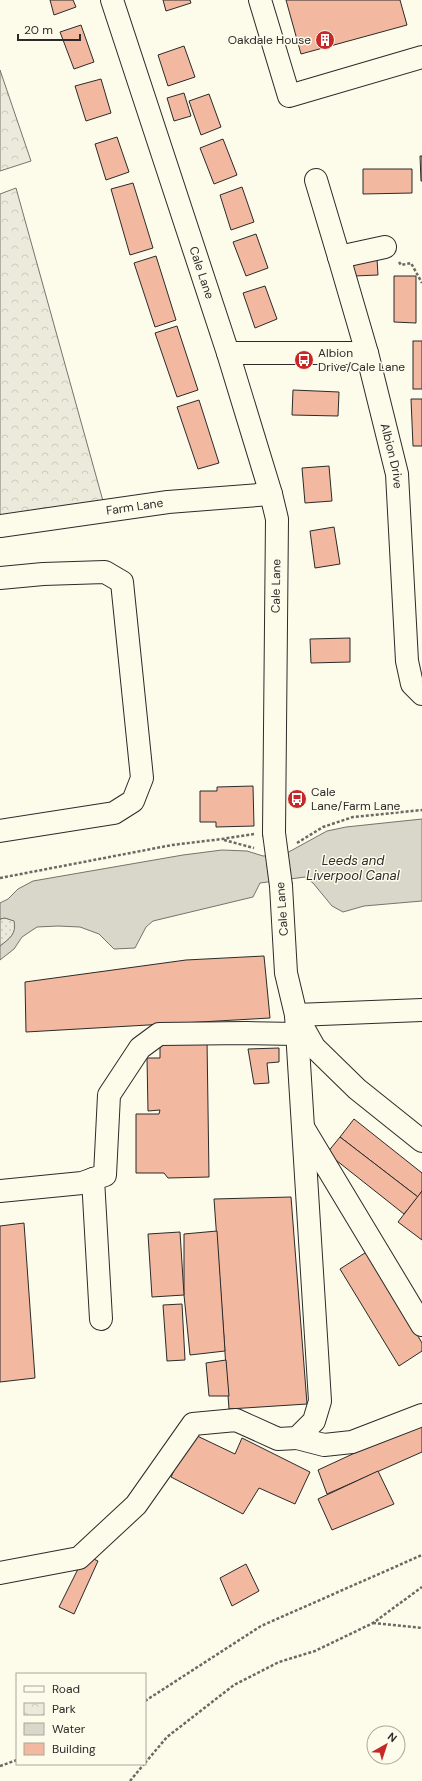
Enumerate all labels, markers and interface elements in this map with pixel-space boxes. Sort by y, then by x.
scale bar [18,16,80,42]
text: 20 m [24,22,53,38]
building icon: Oakdale House [314,29,336,51]
place label: Oakdale House [228,32,311,48]
street label: Cale Lane [186,244,218,301]
place label: Albion Drive/Cale Lane [318,345,405,375]
bus stop icon: Albion Drive/Cale Lane [293,349,315,371]
street label: Albion Drive [377,422,406,489]
street label: Farm Lane [105,495,164,519]
street label: Cale Lane [268,558,284,613]
place label: Cale Lane/Farm Lane [311,784,401,814]
bus stop icon: Cale Lane/Farm Lane [286,788,308,810]
water label: Leeds and Liverpool Canal [306,852,401,884]
street label: Cale Lane [272,881,292,937]
legend [16,1673,146,1765]
text: Road [52,1681,80,1697]
text: Park [52,1701,76,1717]
text: Water [52,1721,86,1737]
north arrow [366,1725,406,1765]
text: N [385,1729,400,1745]
text: Building [52,1741,96,1757]

